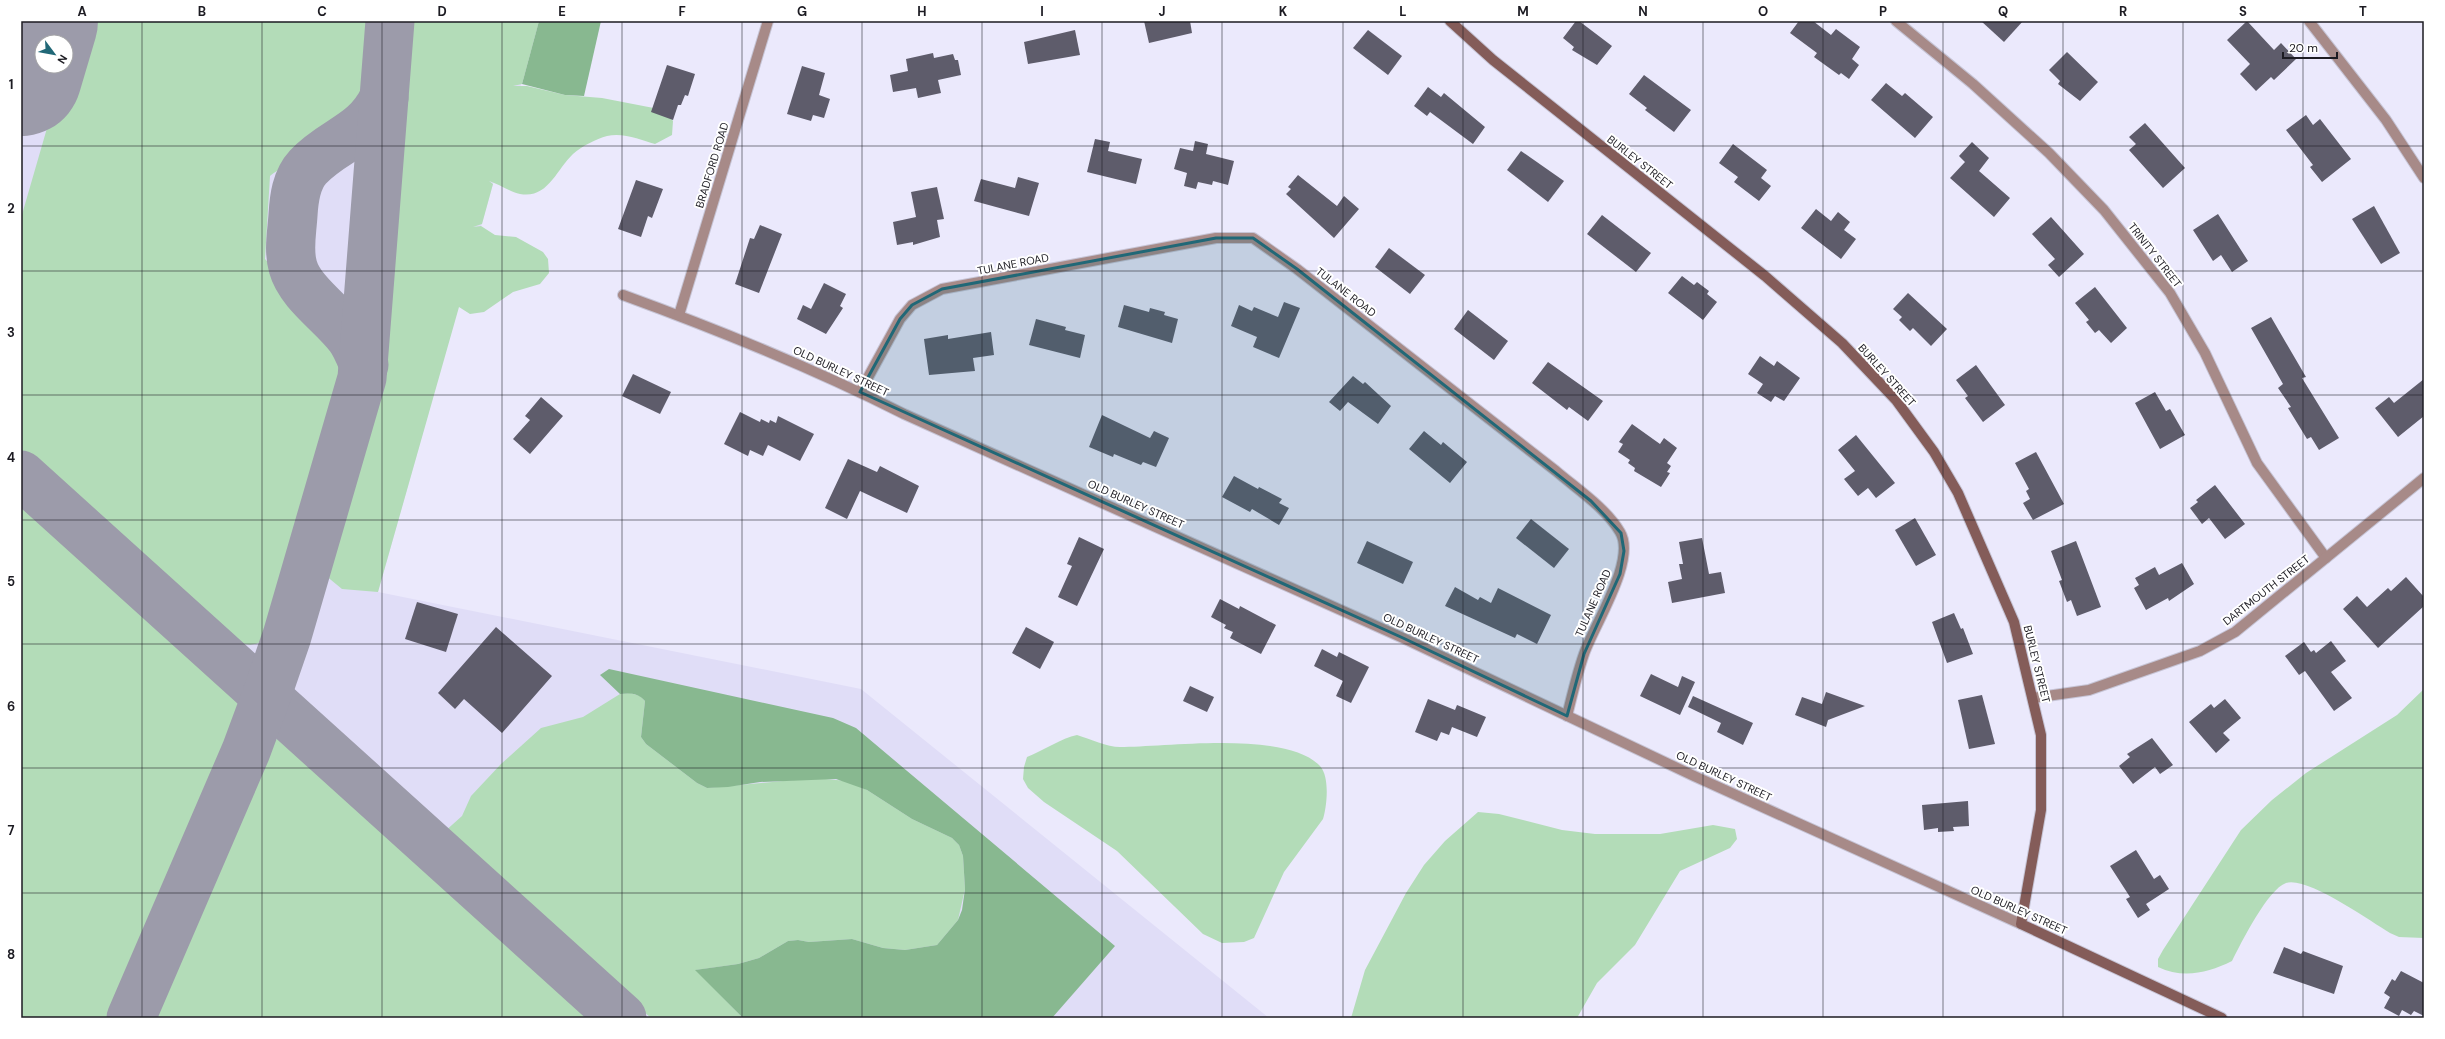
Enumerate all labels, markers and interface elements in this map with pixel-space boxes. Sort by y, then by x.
text: A [77,3,87,20]
text: B [198,3,206,20]
text: C [317,3,327,20]
text: D [437,3,447,20]
text: E [558,3,566,20]
text: F [678,3,686,20]
text: G [797,3,807,20]
text: H [917,3,927,20]
text: I [1040,3,1044,20]
text: J [1158,3,1166,20]
text: K [1279,3,1288,20]
text: L [1399,3,1407,20]
text: M [1517,3,1529,20]
text: N [1638,3,1648,20]
text: O [1758,3,1768,20]
text: P [1879,3,1887,20]
text: Q [1998,3,2008,20]
text: R [2119,3,2127,20]
text: S [2239,3,2247,20]
text: T [2359,3,2367,20]
north arrow [34,34,74,74]
scale bar [2283,34,2337,60]
text: 20 m [2289,40,2318,56]
text: N [54,52,71,66]
text: 1 [9,76,13,93]
street label: BRADFORD ROAD [692,120,732,210]
street label: BURLEY STREET [1604,132,1676,192]
text: 2 [7,200,15,217]
street label: TRINITY STREET [2125,220,2185,290]
street label: TULANE ROAD [976,250,1050,278]
street label: TULANE ROAD [1313,264,1379,320]
text: 3 [7,324,15,341]
street label: BURLEY STREET [1855,341,1919,409]
street label: OLD BURLEY STREET [791,343,891,399]
text: 4 [7,449,15,466]
street label: OLD BURLEY STREET [1086,476,1186,532]
street label: DARTMOUTH STREET [2220,552,2312,628]
street label: TULANE ROAD [1572,567,1614,639]
text: 5 [7,573,15,590]
street label: OLD BURLEY STREET [1381,610,1481,666]
street label: BURLEY STREET [2021,624,2053,704]
text: 6 [7,698,15,715]
street label: OLD BURLEY STREET [1674,748,1774,804]
text: 7 [8,822,15,839]
street label: OLD BURLEY STREET [1969,882,2069,938]
text: 8 [7,946,15,963]

